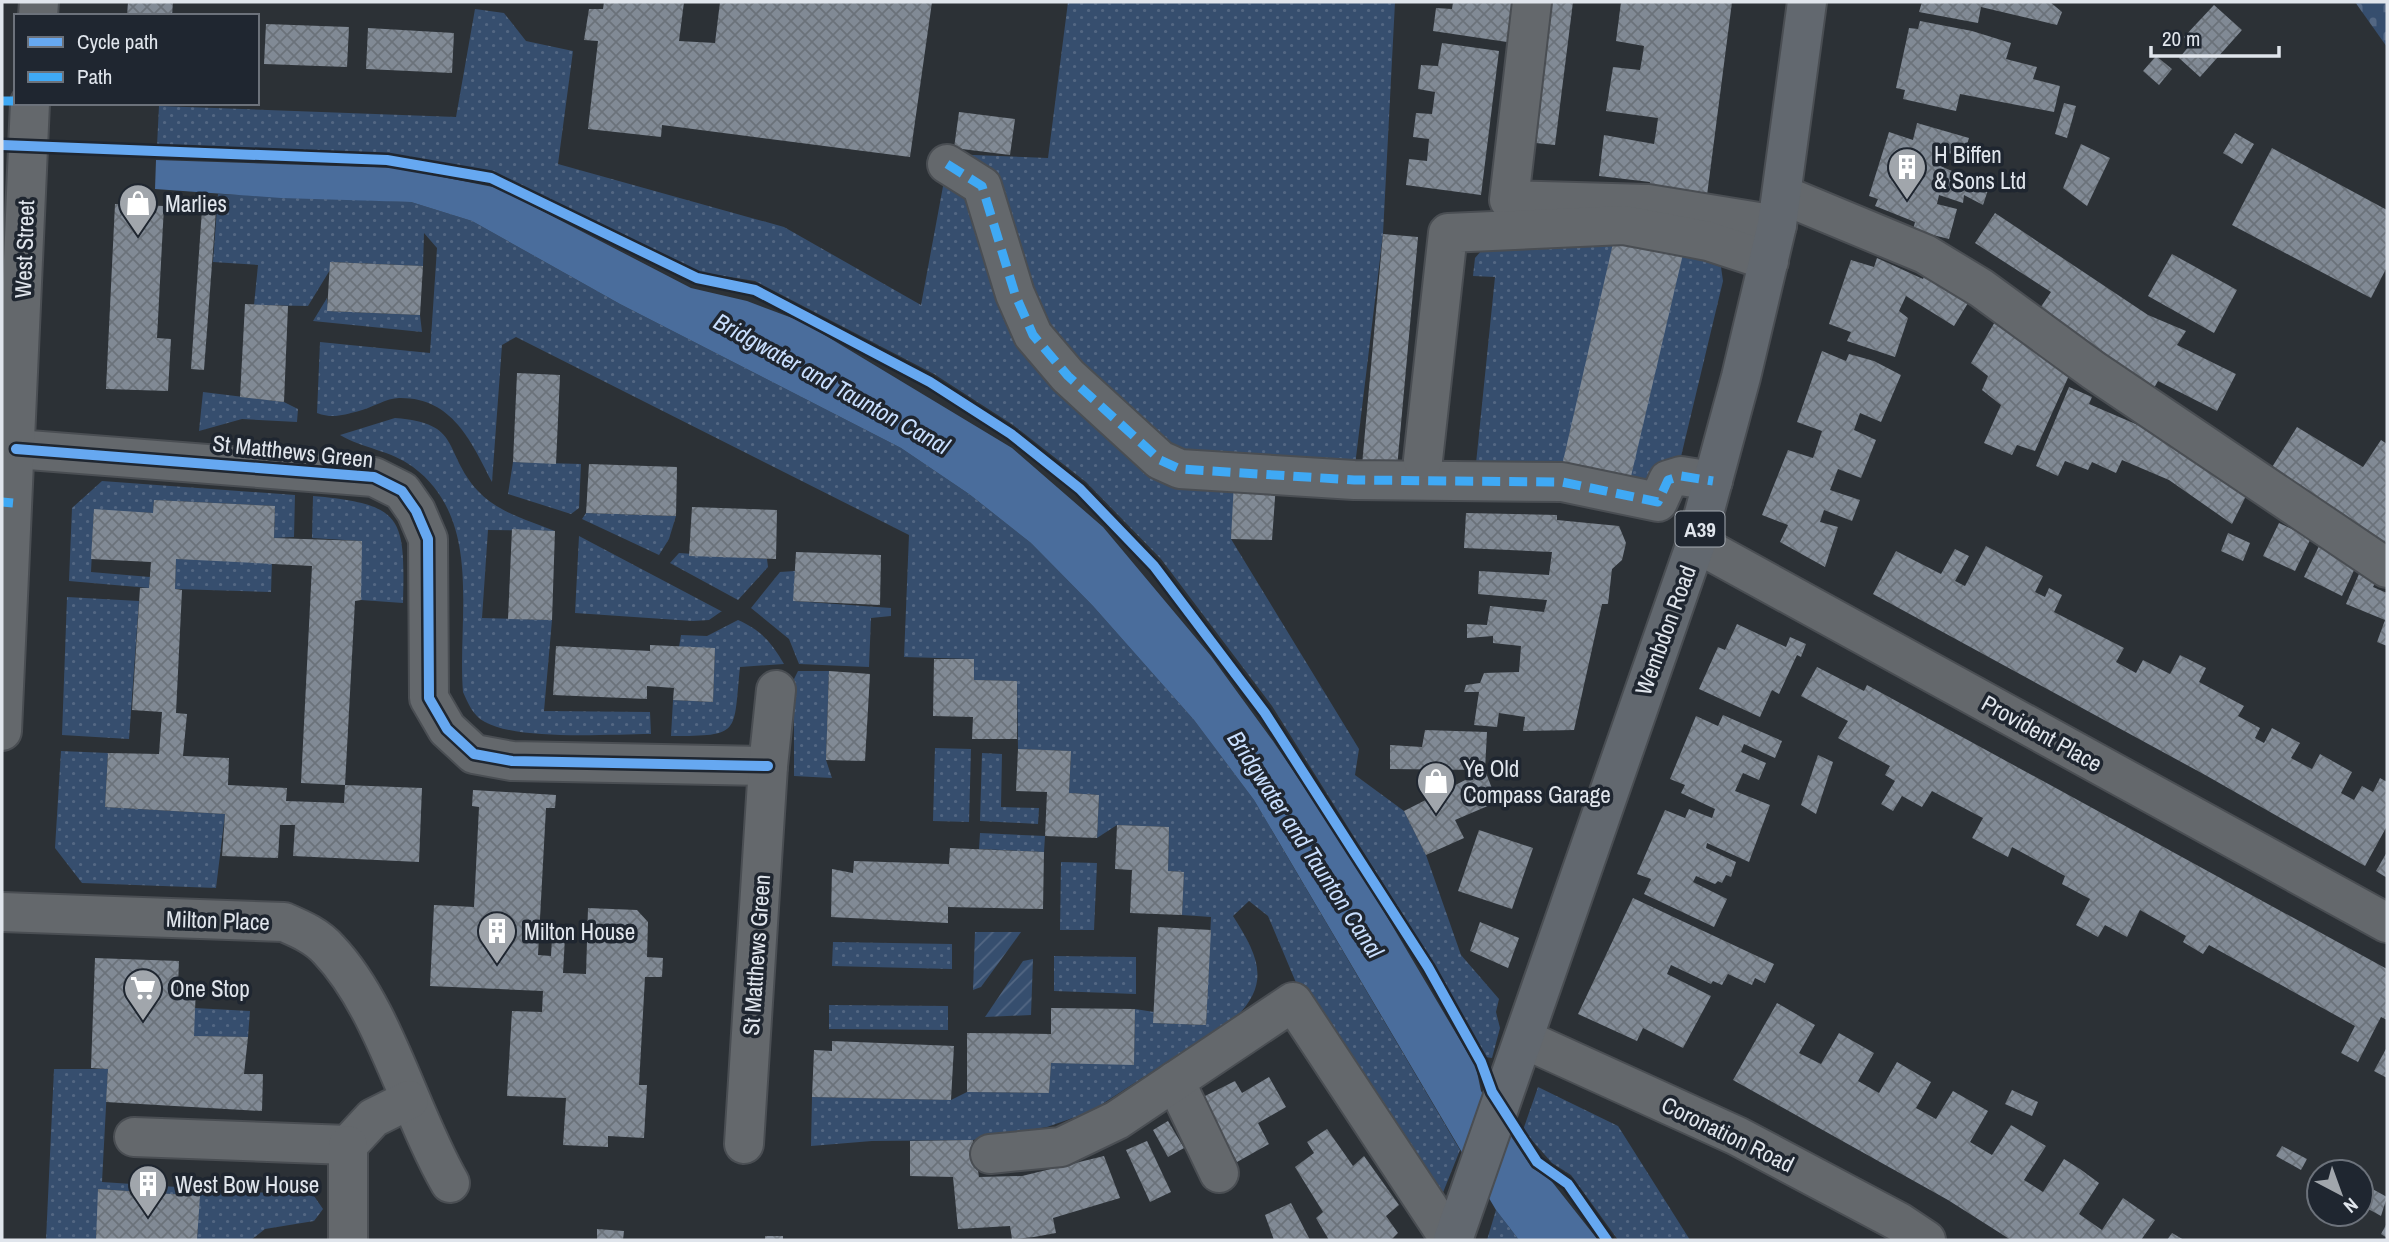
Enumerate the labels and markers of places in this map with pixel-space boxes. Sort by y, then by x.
place label: H Biffen & Sons Ltd [1934,139,2026,196]
building icon: H Biffen & Sons Ltd [1886,146,1928,201]
shop icon: Marlies [117,182,159,237]
place label: Marlies [165,188,227,219]
place label: Ye Old Compass Garage [1463,753,1611,810]
shop icon: Ye Old Compass Garage [1415,760,1457,815]
building icon: Milton House [476,910,518,965]
place label: Milton House [524,916,635,947]
supermarket icon: One Stop [122,967,164,1022]
place label: One Stop [170,973,250,1004]
building icon: West Bow House [127,1163,169,1218]
place label: West Bow House [175,1169,319,1200]

